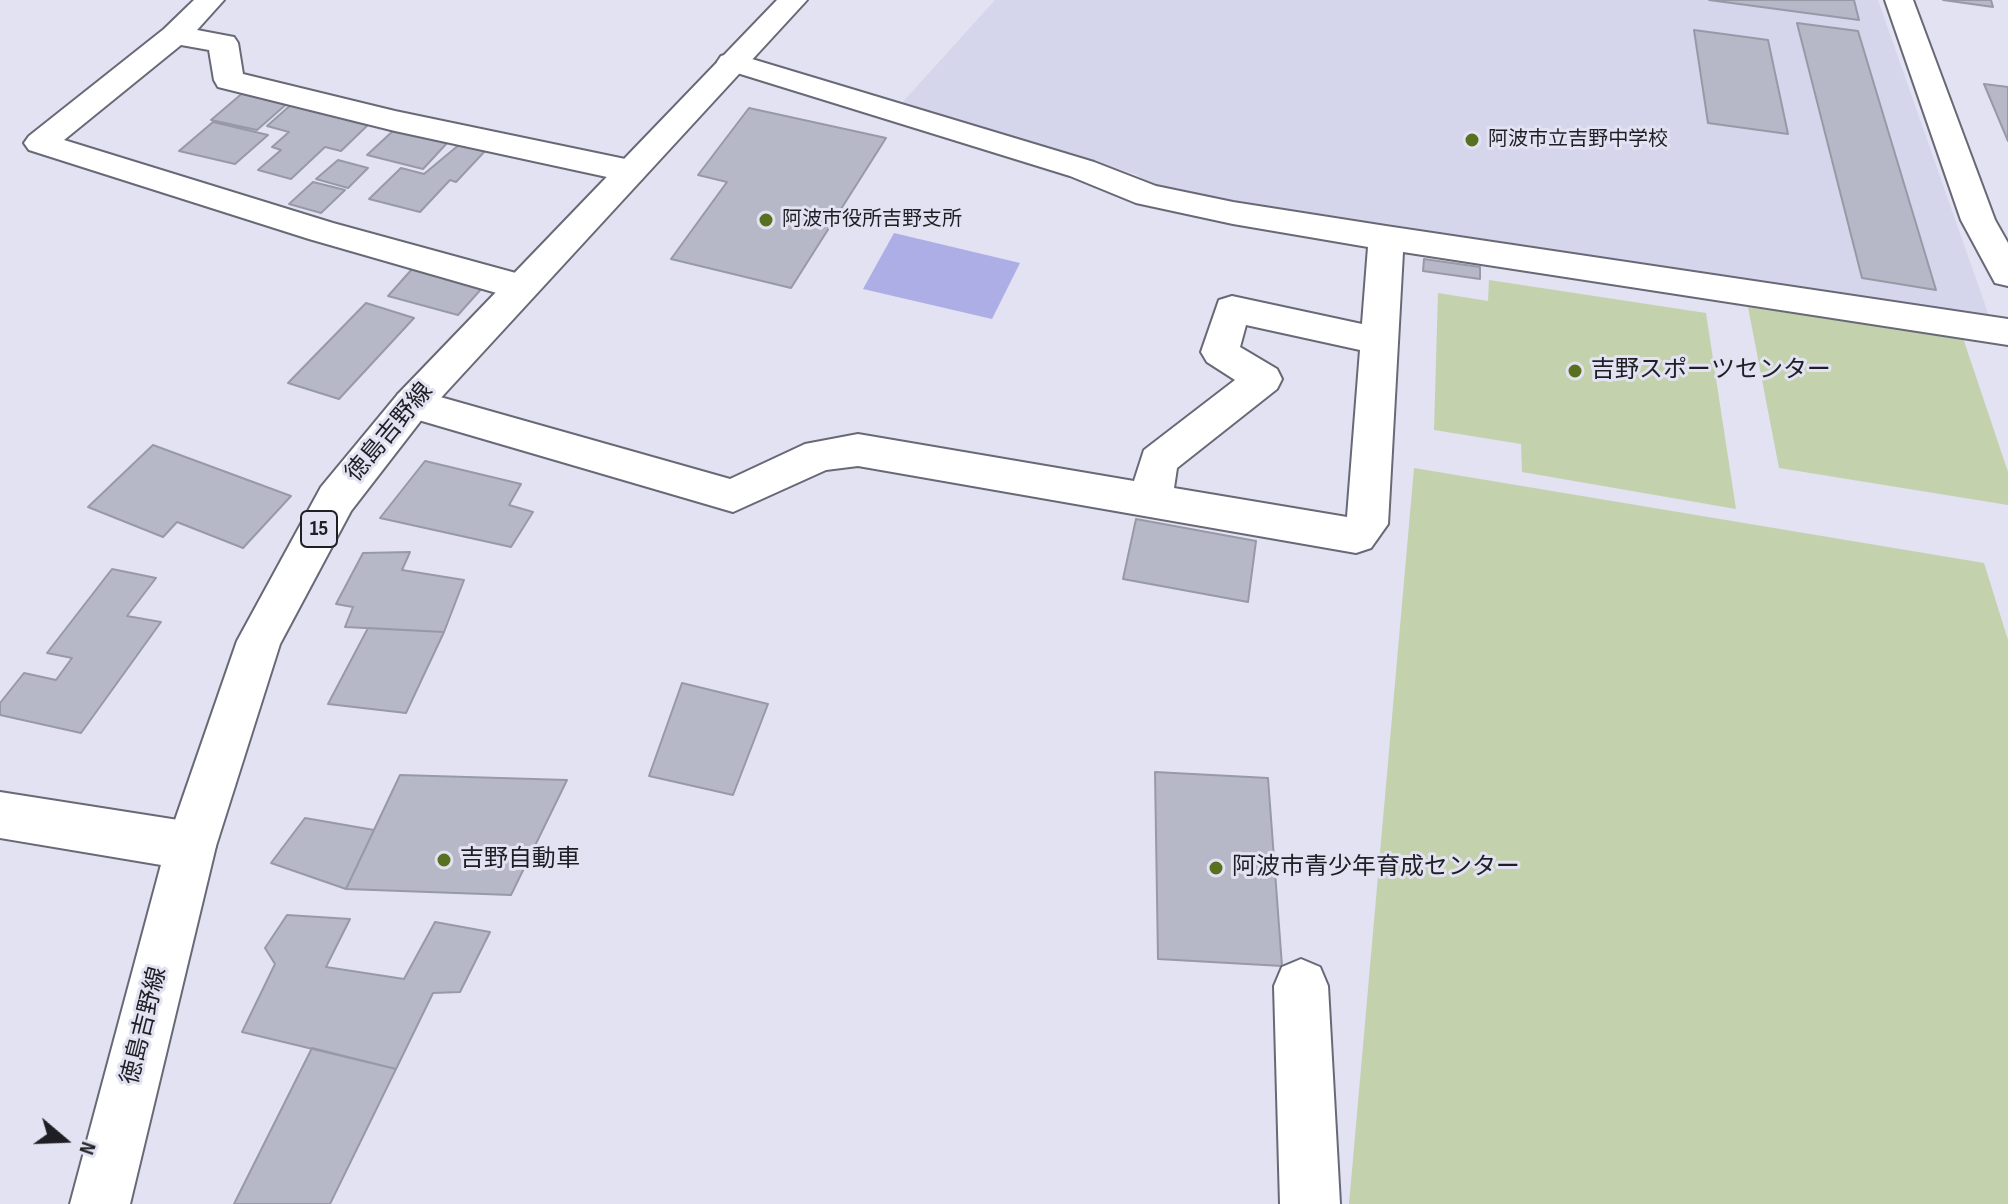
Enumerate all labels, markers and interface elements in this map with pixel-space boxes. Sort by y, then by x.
place label: 阿波市立吉野中学校 [1488,128,1668,152]
marker: 阿波市立吉野中学校 [1463,131,1481,149]
place label: 阿波市役所吉野支所 [782,208,962,232]
marker: 阿波市役所吉野支所 [757,211,775,229]
place label: 吉野スポーツセンター [1591,357,1831,385]
marker: 吉野スポーツセンター [1566,362,1584,380]
street label: 徳島吉野線 [340,378,440,488]
road number: 15 [301,511,337,547]
place label: 吉野自動車 [460,846,580,874]
marker: 吉野自動車 [435,851,453,869]
place label: 阿波市青少年育成センター [1232,854,1520,882]
marker: 阿波市青少年育成センター [1207,859,1225,877]
street label: 徳島吉野線 [117,964,173,1088]
north arrow [24,1100,104,1180]
text: N [72,1138,102,1158]

